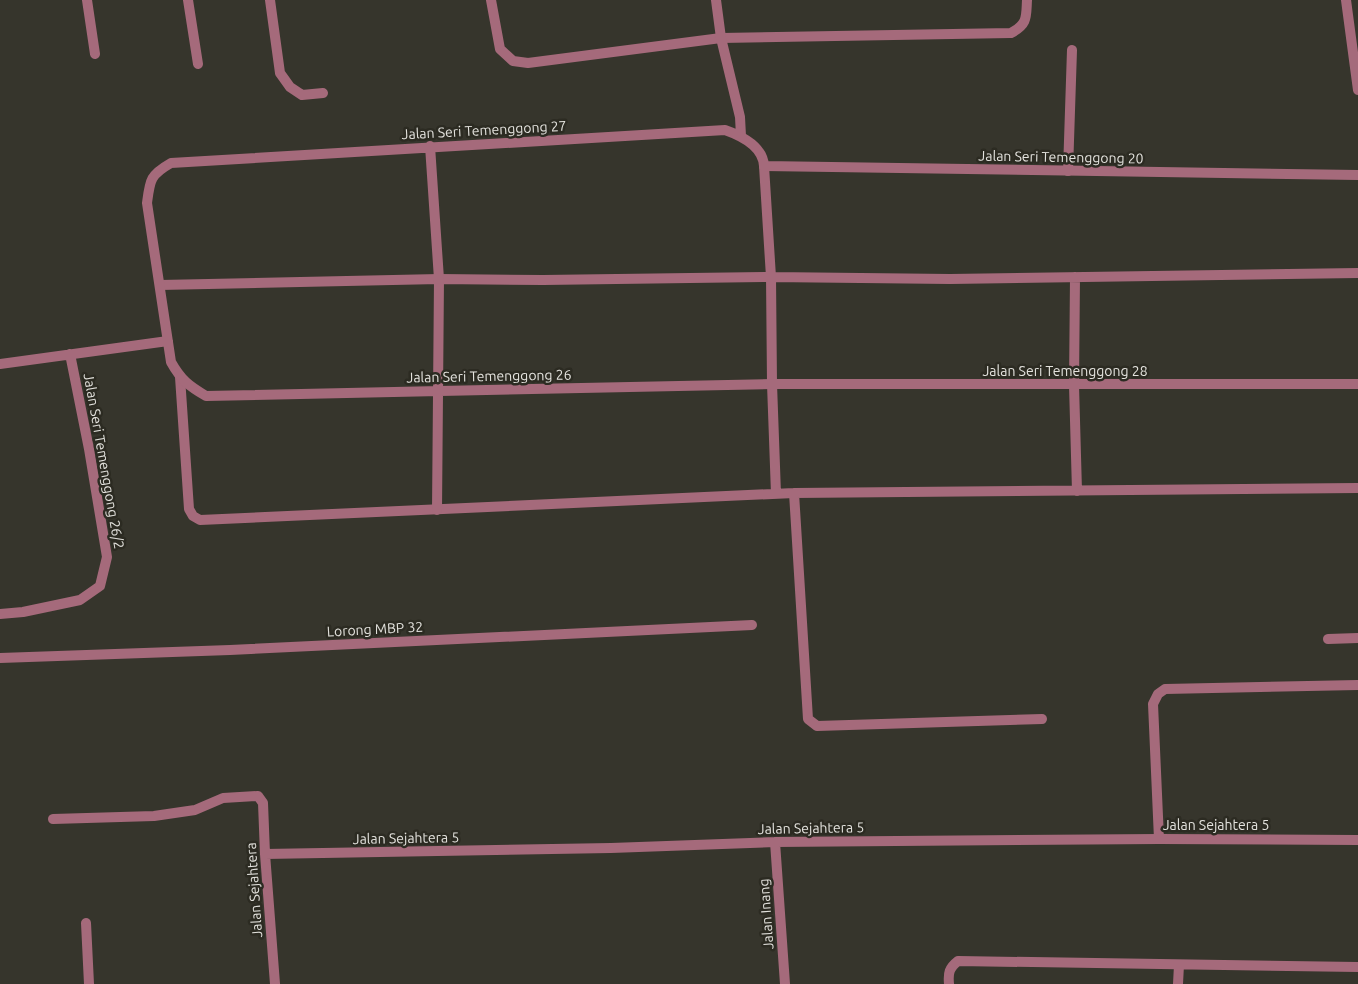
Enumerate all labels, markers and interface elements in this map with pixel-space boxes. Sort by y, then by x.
street label: Jalan Seri Temenggong 27 [401,118,567,142]
street label: Jalan Seri Temenggong 20 [978,148,1144,166]
street label: Jalan Seri Temenggong 28 [982,363,1148,379]
street label: Jalan Seri Temenggong 26 [406,367,572,385]
street label: Jalan Seri Temenggong 26/2 [81,372,127,550]
street label: Lorong MBP 32 [326,618,424,640]
street label: Jalan Sejahtera 5 [1163,817,1269,833]
street label: Jalan Sejahtera 5 [758,819,864,837]
street label: Jalan Sejahtera 5 [353,829,459,847]
street label: Jalan Sejahtera [243,842,265,938]
street label: Jalan Inang [756,878,776,950]

